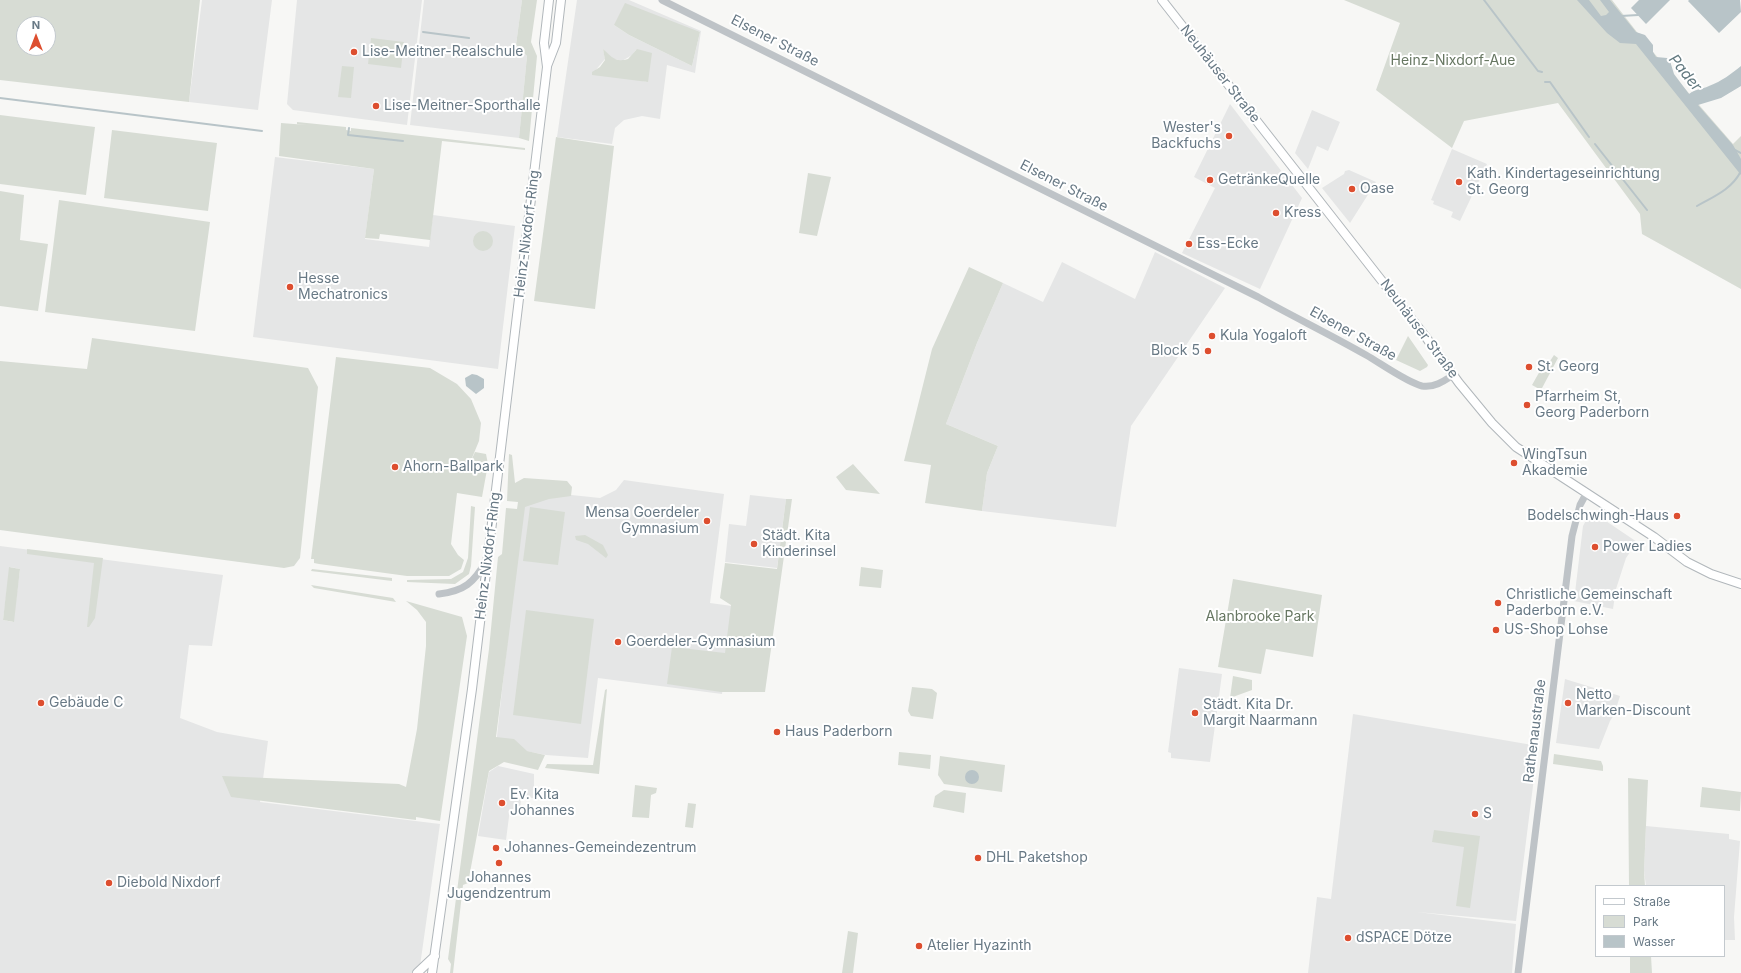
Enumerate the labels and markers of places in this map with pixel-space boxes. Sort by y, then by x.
place label: Lise-Meitner-Realschule [362,44,524,60]
marker: Lise-Meitner-Realschule [349,47,359,57]
place label: Lise-Meitner-Sporthalle [384,98,541,114]
marker: Lise-Meitner-Sporthalle [371,101,381,111]
place label: Wester's Backfuchs [1151,120,1221,152]
marker: Wester's Backfuchs [1224,131,1234,141]
place label: Kath. Kindertageseinrichtung St. Georg [1467,166,1660,198]
place label: GetränkeQuelle [1218,172,1320,188]
marker: GetränkeQuelle [1205,175,1215,185]
marker: Kath. Kindertageseinrichtung St. Georg [1454,177,1464,187]
place label: Oase [1360,181,1394,197]
marker: Oase [1347,184,1357,194]
place label: Kress [1284,205,1321,221]
marker: Kress [1271,208,1281,218]
place label: Ess-Ecke [1197,236,1259,252]
marker: Ess-Ecke [1184,239,1194,249]
place label: Hesse Mechatronics [298,271,388,304]
marker: Hesse Mechatronics [285,282,295,292]
place label: Kula Yogaloft [1220,328,1307,344]
marker: Kula Yogaloft [1207,331,1217,341]
place label: Block 5 [1151,343,1200,359]
marker: Block 5 [1203,346,1213,356]
place label: St. Georg [1537,359,1599,375]
marker: St. Georg [1524,362,1534,372]
place label: Pfarrheim St, Georg Paderborn [1535,389,1649,422]
marker: Pfarrheim St, Georg Paderborn [1522,400,1532,410]
place label: WingTsun Akademie [1522,447,1588,480]
marker: WingTsun Akademie [1509,458,1519,468]
place label: Ahorn-Ballpark [403,459,503,475]
marker: Ahorn-Ballpark [390,462,400,472]
place label: Mensa Goerdeler Gymnasium [585,505,699,538]
place label: Bodelschwingh-Haus [1527,508,1669,524]
marker: Bodelschwingh-Haus [1672,511,1682,521]
marker: Mensa Goerdeler Gymnasium [702,516,712,526]
place label: Städt. Kita Kinderinsel [762,528,836,560]
marker: Städt. Kita Kinderinsel [749,539,759,549]
place label: Power Ladies [1603,539,1692,555]
marker: Power Ladies [1590,542,1600,552]
place label: Christliche Gemeinschaft Paderborn e.V. [1506,587,1672,620]
marker: Christliche Gemeinschaft Paderborn e.V. [1493,598,1503,608]
place label: US-Shop Lohse [1504,622,1608,638]
marker: US-Shop Lohse [1491,625,1501,635]
place label: Goerdeler-Gymnasium [626,634,776,650]
marker: Goerdeler-Gymnasium [613,637,623,647]
place label: Netto Marken-Discount [1576,687,1691,720]
place label: Gebäude C [49,695,123,711]
place label: Städt. Kita Dr. Margit Naarmann [1203,697,1317,730]
marker: Gebäude C [36,698,46,708]
marker: Netto Marken-Discount [1563,698,1573,708]
marker: Städt. Kita Dr. Margit Naarmann [1190,708,1200,718]
place label: Haus Paderborn [785,724,893,740]
marker: Haus Paderborn [772,727,782,737]
place label: Ev. Kita Johannes [510,787,575,820]
marker: Ev. Kita Johannes [497,798,507,808]
place label: S [1483,806,1492,822]
marker: S [1470,809,1480,819]
place label: Johannes-Gemeindezentrum [504,840,697,856]
marker: Johannes-Gemeindezentrum [491,843,501,853]
place label: DHL Paketshop [986,850,1088,866]
marker: DHL Paketshop [973,853,983,863]
marker: Johannes Jugendzentrum [494,858,504,868]
place label: Johannes Jugendzentrum [447,870,551,902]
place label: Diebold Nixdorf [117,875,220,891]
marker: Diebold Nixdorf [104,878,114,888]
place label: dSPACE Dötze [1356,930,1452,946]
marker: dSPACE Dötze [1343,933,1353,943]
place label: Atelier Hyazinth [927,938,1032,954]
marker: Atelier Hyazinth [914,941,924,951]

